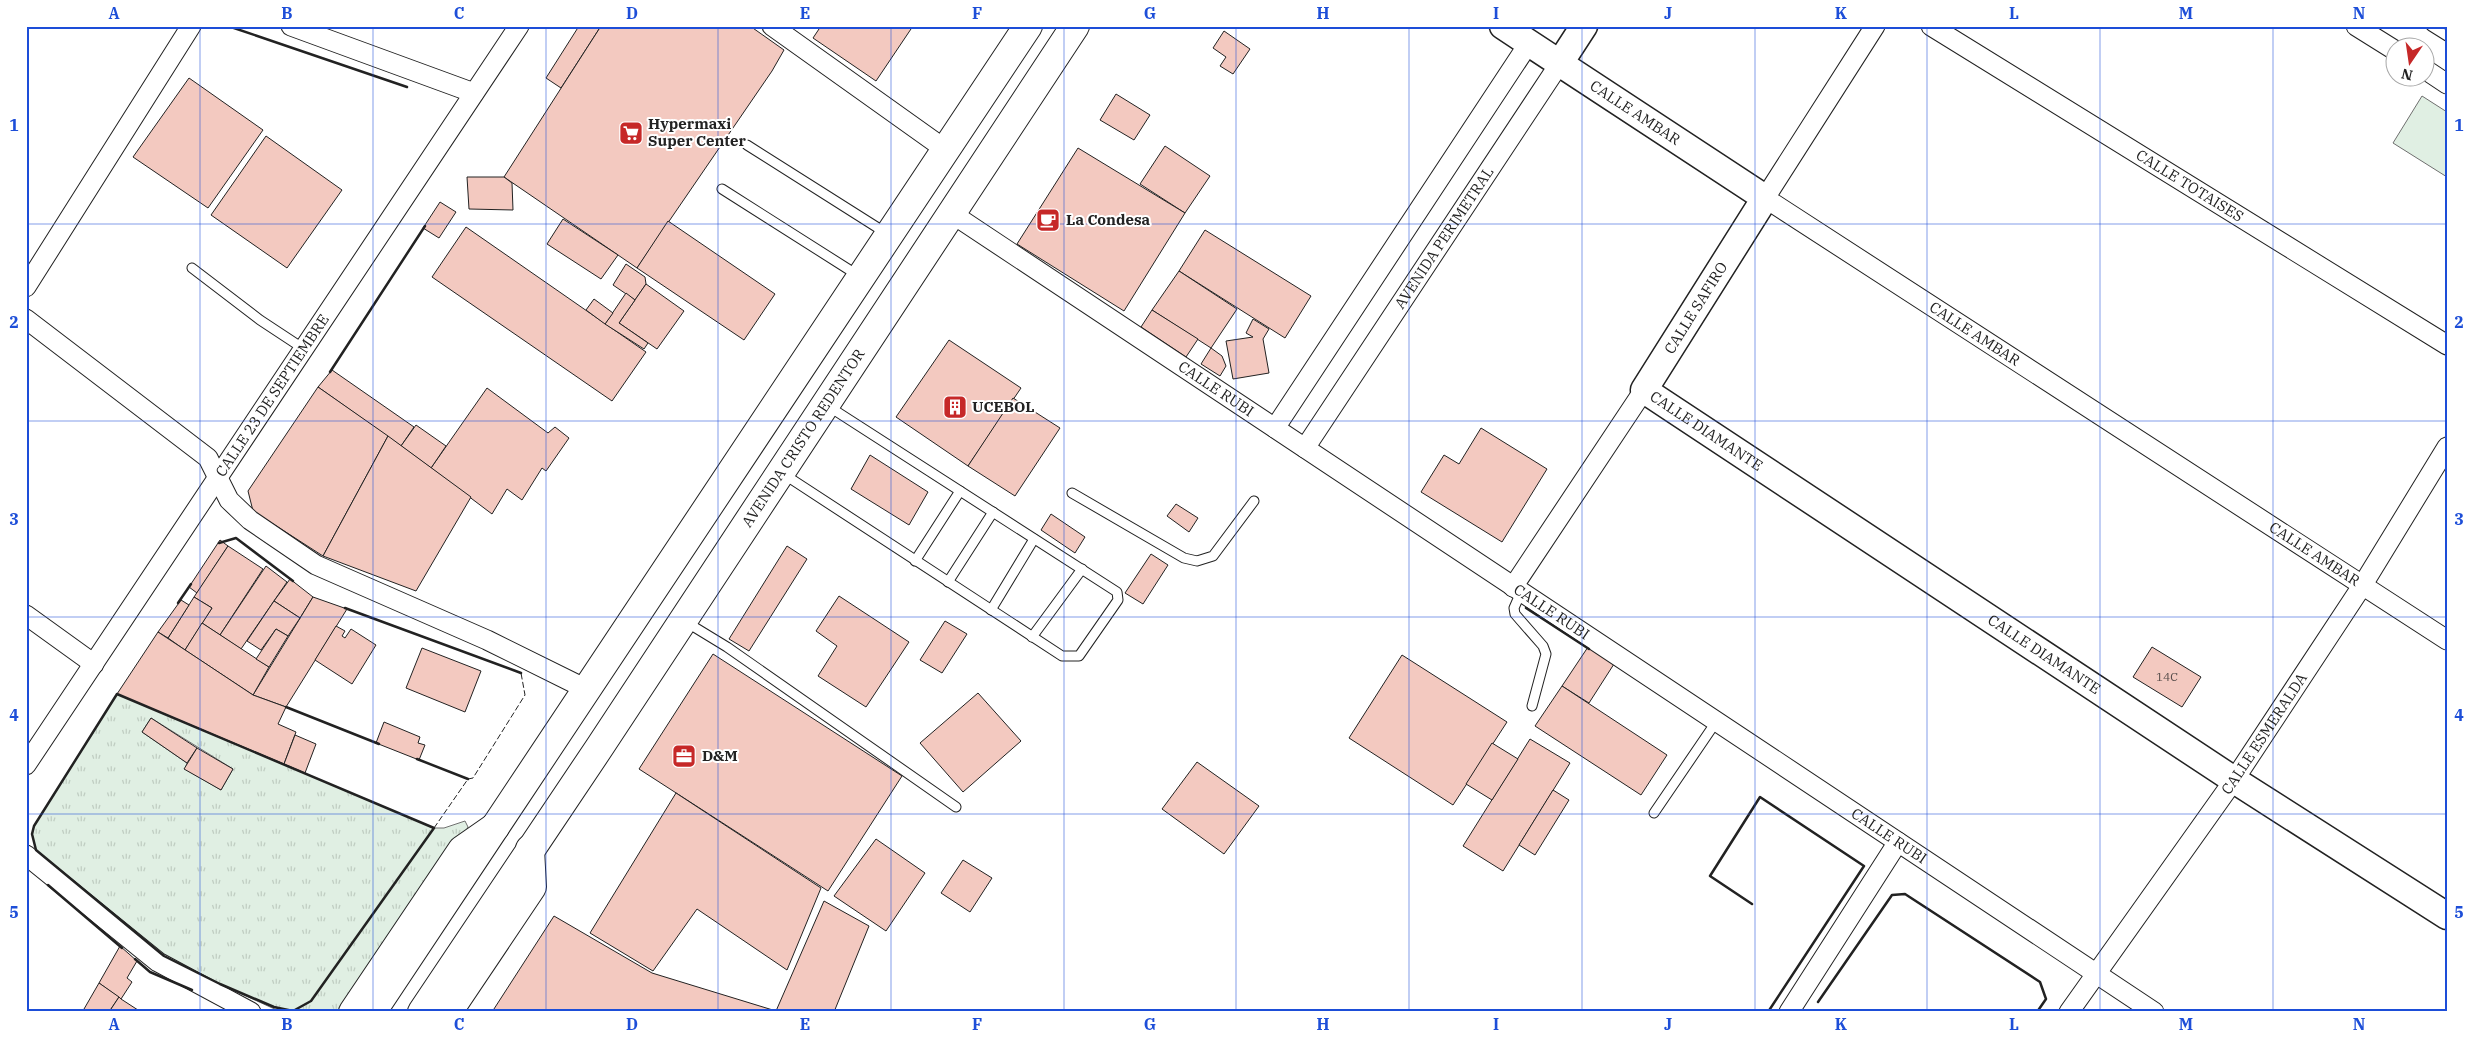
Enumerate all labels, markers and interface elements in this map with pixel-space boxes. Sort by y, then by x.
text: A [108,3,120,23]
text: B [281,3,293,23]
text: C [454,3,464,23]
text: D [626,3,638,23]
text: E [800,3,810,23]
text: F [972,3,982,23]
text: G [1144,3,1156,23]
text: H [1317,3,1330,23]
text: I [1493,3,1499,23]
text: J [1664,3,1672,23]
text: K [1835,3,1848,23]
text: L [2009,3,2019,23]
text: M [2179,3,2193,23]
text: N [2353,3,2365,23]
north arrow [2386,38,2436,88]
text: N [2400,65,2414,85]
street label: CALLE AMBAR [1587,76,1684,149]
place label: Hypermaxi Super Center [648,114,746,150]
text: 1 [9,115,19,135]
text: 1 [2454,115,2464,135]
supermarket icon: Hypermaxi Super Center [618,120,644,146]
street label: CALLE TOTAISES [2133,145,2247,226]
street label: AVENIDA PERIMETRAL [1390,163,1498,312]
cafe icon: La Condesa [1035,207,1061,233]
place label: La Condesa [1066,210,1151,229]
street label: CALLE SAFIRO [1660,258,1731,357]
street label: CALLE AMBAR [1926,297,2024,370]
street label: CALLE 23 DE SEPTIEMBRE [211,311,333,480]
text: 2 [9,312,19,332]
text: 2 [2454,312,2464,332]
street label: AVENIDA CRISTO REDENTOR [737,345,869,531]
street label: CALLE RUBI [1175,357,1258,420]
street label: CALLE DIAMANTE [1647,387,1767,475]
building icon: UCEBOL [942,394,968,420]
place label: UCEBOL [972,397,1035,416]
text: 3 [9,509,19,529]
text: 3 [2454,509,2464,529]
street label: CALLE AMBAR [2266,517,2364,590]
street label: CALLE RUBI [1510,580,1593,643]
street label: CALLE DIAMANTE [1984,610,2104,698]
house number: 14C [2156,669,2178,684]
street label: CALLE ESMERALDA [2217,669,2311,798]
text: 4 [9,705,19,725]
text: 4 [2454,705,2464,725]
office icon: D&M [671,743,697,769]
place label: D&M [702,746,738,765]
street label: CALLE RUBI [1848,804,1931,868]
text: 5 [9,902,19,922]
text: 5 [2454,902,2464,922]
text: A [108,1014,120,1034]
text: B [281,1014,293,1034]
text: C [454,1014,464,1034]
text: D [626,1014,638,1034]
text: E [800,1014,810,1034]
text: F [972,1014,982,1034]
text: G [1144,1014,1156,1034]
text: H [1317,1014,1330,1034]
text: I [1493,1014,1499,1034]
text: J [1664,1014,1672,1034]
text: K [1835,1014,1848,1034]
text: L [2009,1014,2019,1034]
text: M [2179,1014,2193,1034]
text: N [2353,1014,2365,1034]

